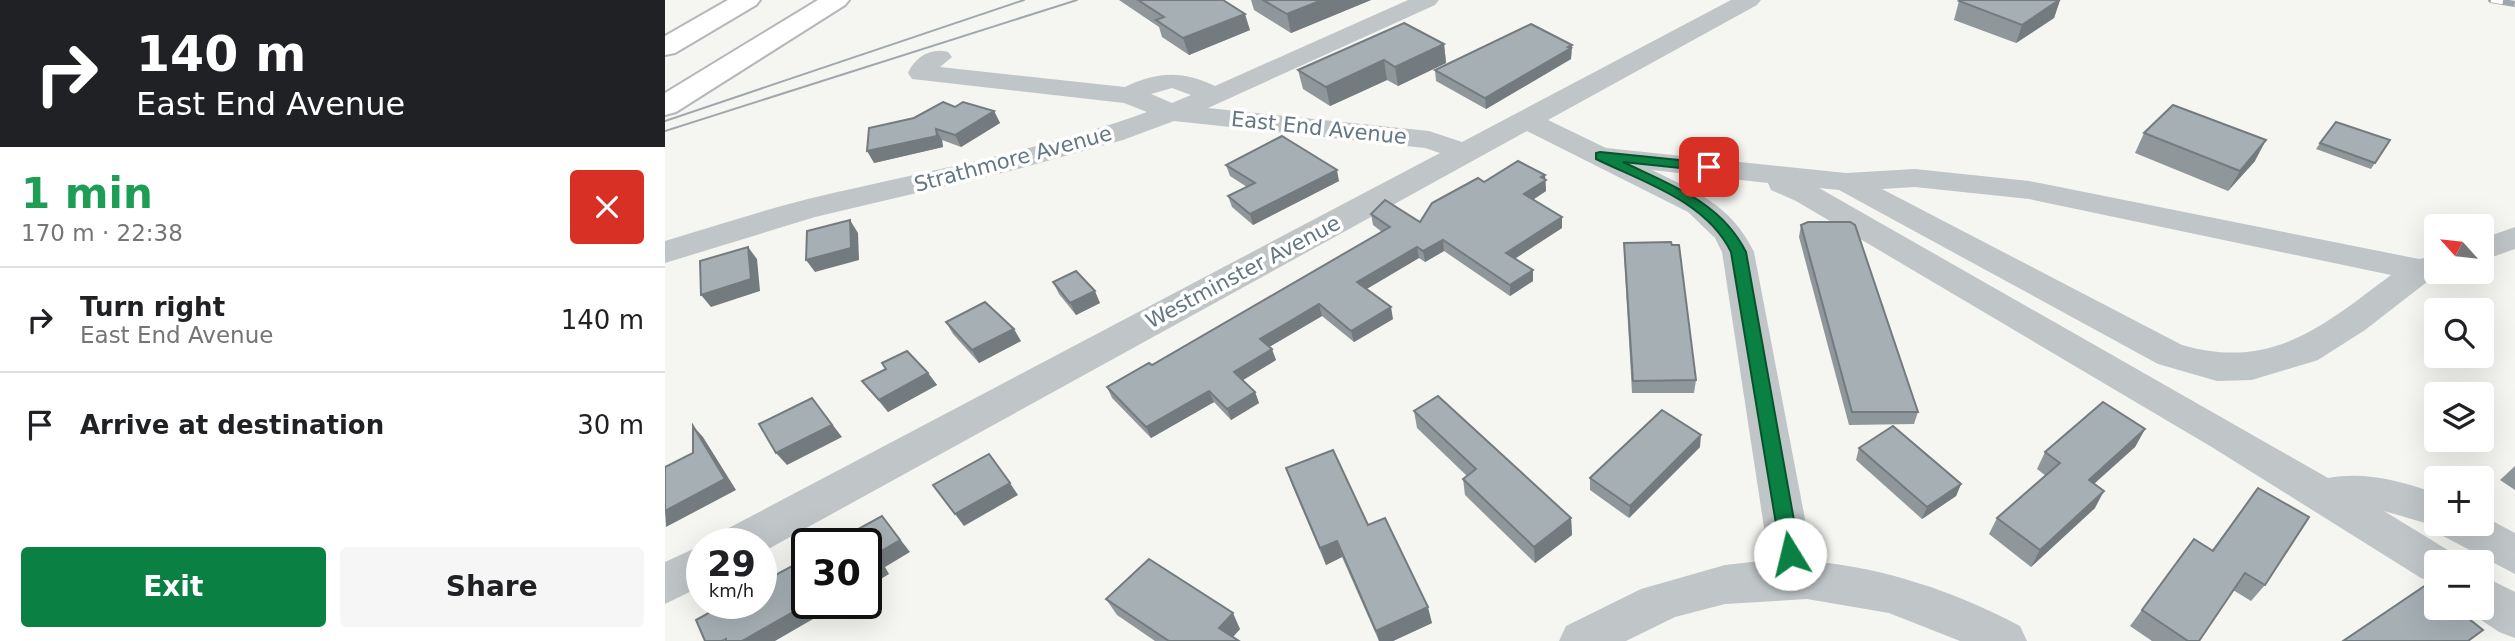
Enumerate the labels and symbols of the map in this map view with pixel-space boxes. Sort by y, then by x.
street label: East End Avenue [1230,107,1408,149]
street label: Strathmore Avenue [912,121,1114,197]
pin [1679,137,1739,197]
street label: Westminster Avenue [1142,211,1344,333]
north arrow [2424,214,2494,284]
position arrow [1753,517,1827,591]
speed limit sign: 30 [791,528,882,619]

